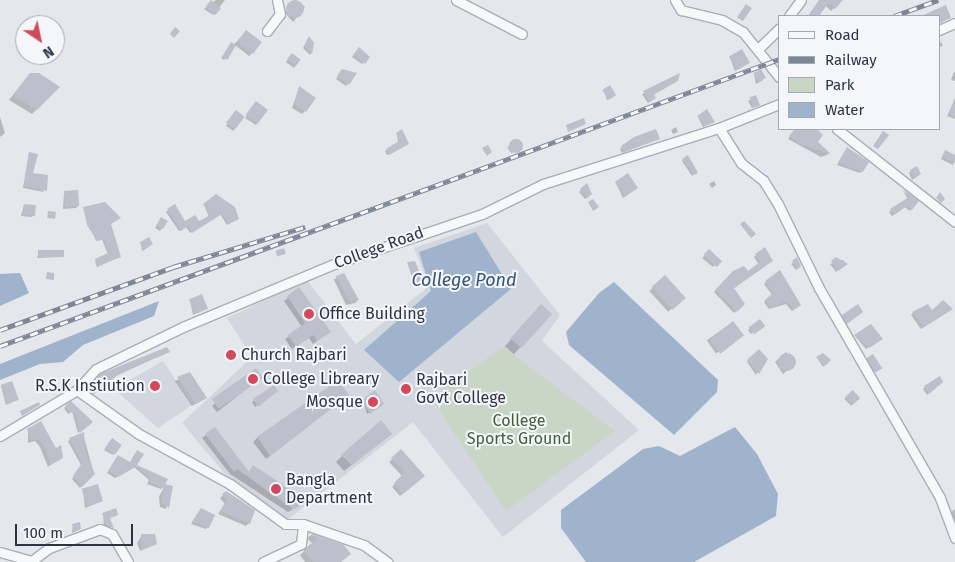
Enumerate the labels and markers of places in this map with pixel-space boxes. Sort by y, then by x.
place label: Office Building [319,304,425,324]
marker: Office Building [303,308,315,320]
place label: Church Rajbari [241,345,347,365]
marker: Church Rajbari [225,349,237,361]
place label: College Libreary [263,369,379,389]
place label: Rajbari Govt College [416,370,506,408]
marker: College Libreary [247,373,259,385]
place label: R.S.K Instiution [35,376,145,396]
marker: R.S.K Instiution [149,380,161,392]
marker: Rajbari Govt College [400,383,412,395]
place label: Mosque [306,392,363,412]
marker: Mosque [367,396,379,408]
place label: Bangla Department [286,470,373,508]
marker: Bangla Department [270,483,282,495]

